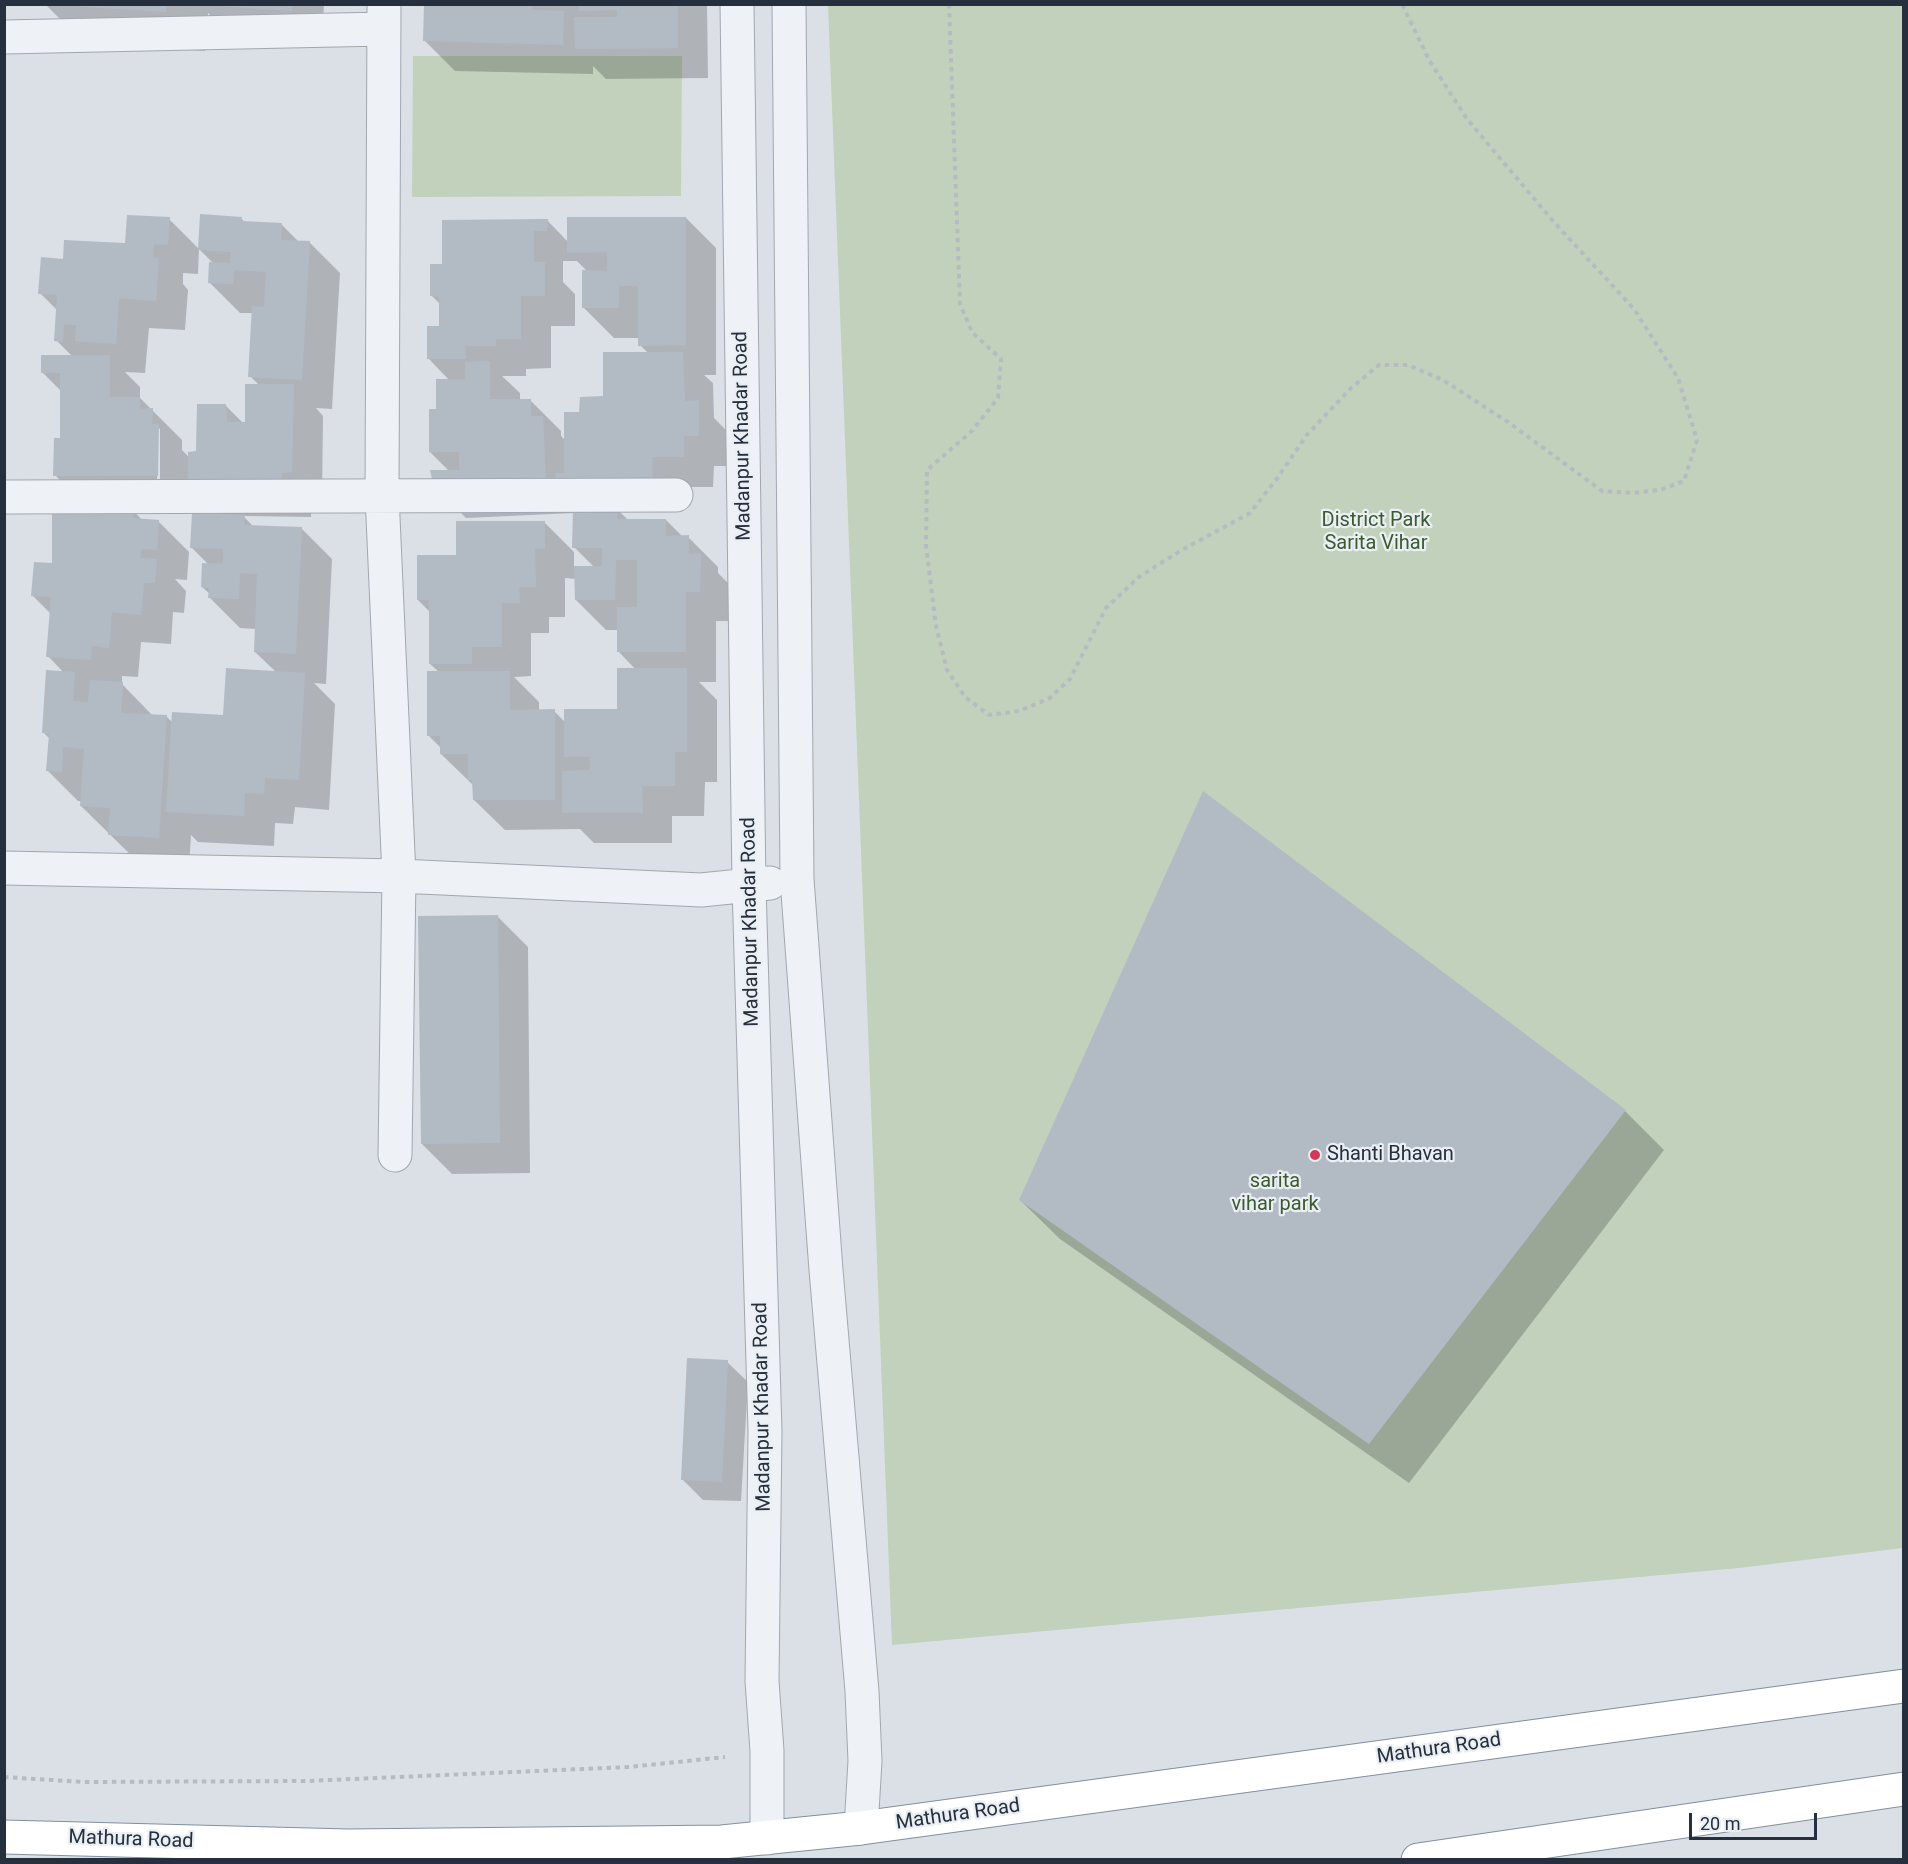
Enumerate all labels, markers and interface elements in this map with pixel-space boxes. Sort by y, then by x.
street label: Madanpur Khadar Road [729,331,757,541]
park label: District Park Sarita Vihar [1322,509,1430,556]
street label: Madanpur Khadar Road [737,817,765,1027]
place label: Shanti Bhavan [1327,1143,1454,1167]
marker: Shanti Bhavan [1308,1148,1322,1162]
park label: sarita vihar park [1231,1170,1319,1217]
street label: Madanpur Khadar Road [749,1302,777,1512]
street label: Mathura Road [1375,1728,1503,1770]
street label: Mathura Road [894,1794,1022,1836]
scale bar [1692,1801,1820,1839]
text: 20 m [1700,1813,1740,1834]
street label: Mathura Road [68,1826,194,1854]

